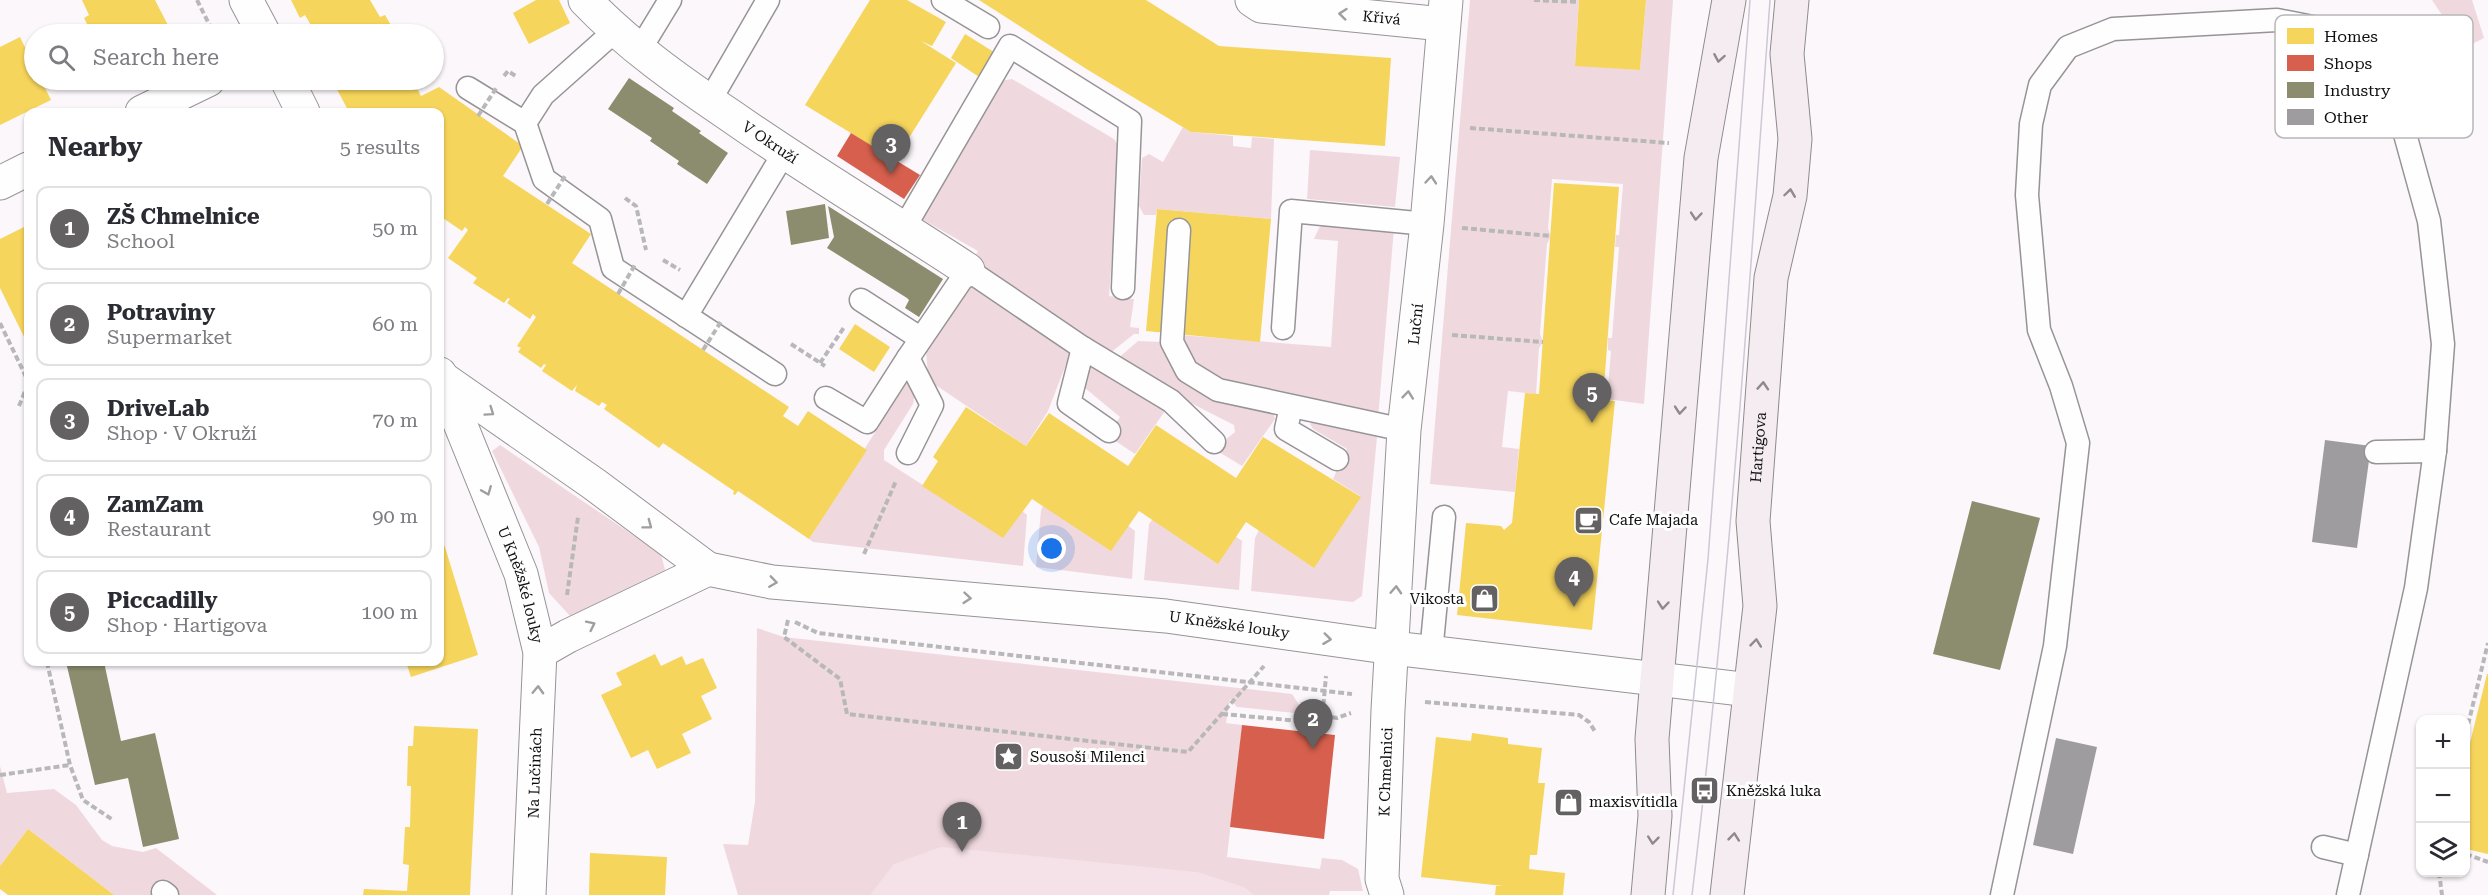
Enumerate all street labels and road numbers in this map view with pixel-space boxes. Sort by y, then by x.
street label: Křivá [1362,7,1402,29]
street label: V Okruží [739,117,801,168]
street label: Luční [1405,302,1427,346]
street label: Hartigova [1747,411,1770,483]
street label: U Kněžské louky [494,524,547,645]
street label: U Kněžské louky [1168,608,1291,642]
street label: Na Lučinách [524,727,546,819]
street label: K Chmelnici [1375,727,1396,817]

